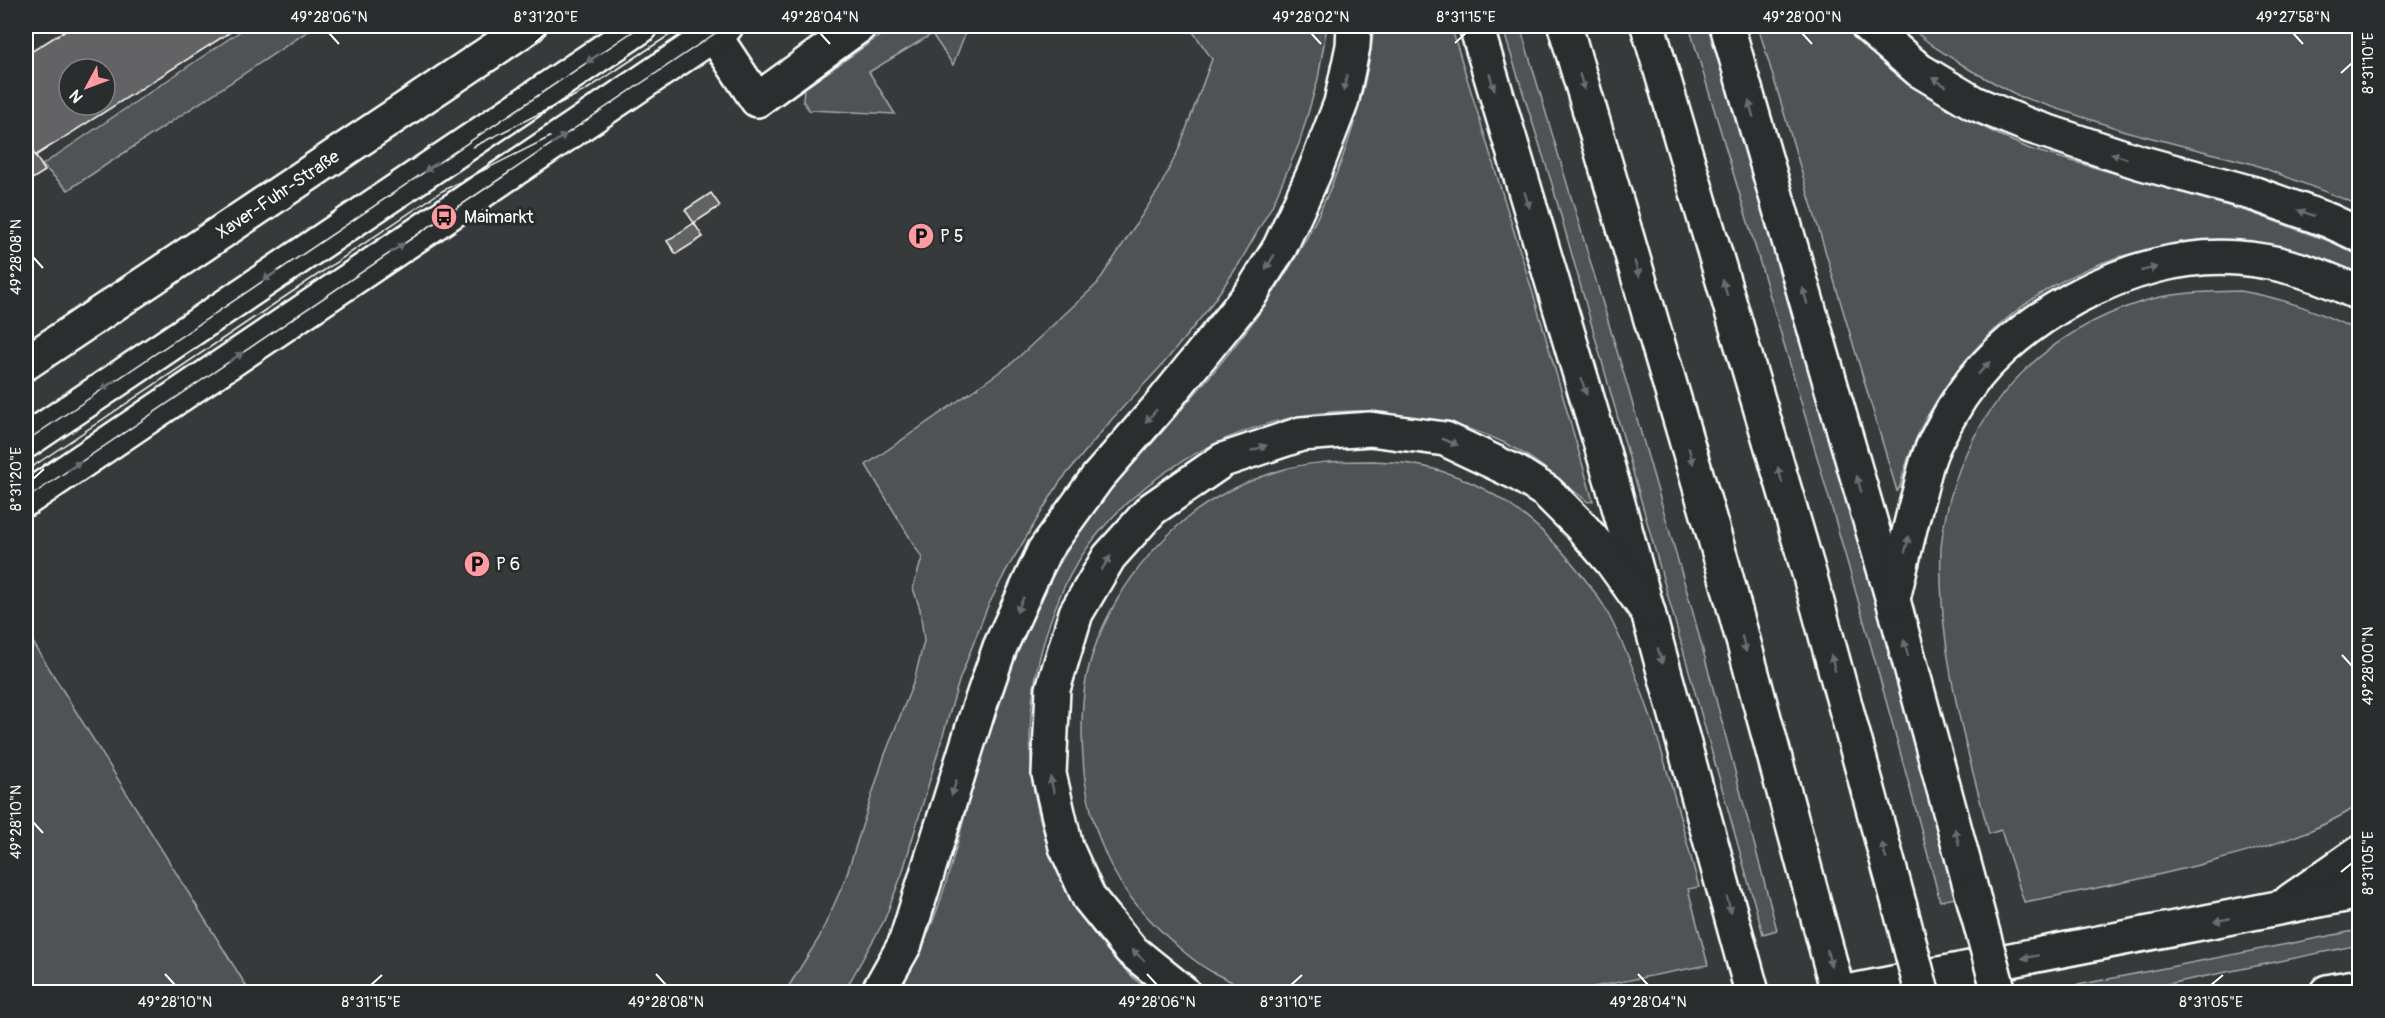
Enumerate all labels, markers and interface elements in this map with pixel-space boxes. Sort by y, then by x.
text: 49°28'06"N [290,8,368,27]
text: 8°31'20"E [514,8,578,27]
text: 49°28'04"N [781,8,859,27]
text: 49°28'02"N [1273,8,1349,27]
text: 8°31'15"E [1436,8,1496,27]
text: 49°28'00"N [1763,8,1841,27]
text: 49°27'58"N [2256,8,2330,27]
text: 8°31'10"E [2359,32,2378,94]
one-way arrow [585,53,601,64]
north arrow [57,57,117,117]
one-way arrow [1488,73,1497,91]
one-way arrow [1578,73,1587,91]
one-way arrow [1340,74,1349,93]
one-way arrow [1931,77,1947,88]
text: N [65,85,88,107]
one-way arrow [1746,100,1755,118]
one-way arrow [551,134,567,145]
street label: Xaver-Fuhr-Straße [212,145,344,244]
one-way arrow [2110,150,2128,160]
one-way arrow [423,161,439,172]
one-way arrow [1523,191,1532,209]
bus stop icon: Maimarkt [429,202,459,232]
place label: Maimarkt [464,206,534,229]
one-way arrow [2296,207,2314,217]
text: 49°28'08"N [7,219,26,295]
parking icon: P 5 [906,221,936,251]
place label: P 5 [940,225,964,248]
one-way arrow [389,242,405,254]
one-way arrow [1265,254,1275,271]
one-way arrow [1633,260,1642,278]
one-way arrow [2140,263,2158,273]
one-way arrow [262,270,278,282]
one-way arrow [1720,279,1729,297]
one-way arrow [1800,287,1809,305]
one-way arrow [227,351,243,363]
one-way arrow [1977,361,1991,375]
one-way arrow [1580,378,1589,396]
one-way arrow [100,380,116,391]
one-way arrow [1144,409,1158,424]
one-way arrow [1442,437,1460,447]
one-way arrow [1250,443,1268,452]
text: 8°31'20"E [7,447,26,511]
one-way arrow [1687,447,1697,465]
one-way arrow [66,461,82,472]
one-way arrow [1775,466,1784,484]
one-way arrow [1854,475,1863,493]
one-way arrow [1902,534,1912,553]
parking icon: P 6 [462,549,492,579]
place label: P 6 [496,553,520,576]
one-way arrow [1101,554,1112,571]
one-way arrow [1015,596,1024,613]
text: 49°28'00"N [2359,627,2378,705]
one-way arrow [1740,634,1750,653]
one-way arrow [1901,639,1910,657]
one-way arrow [1656,647,1665,665]
one-way arrow [1828,653,1838,672]
one-way arrow [1047,775,1056,794]
one-way arrow [949,779,958,797]
text: 49°28'10"N [7,785,26,859]
one-way arrow [1952,827,1961,845]
text: 8°31'05"E [2359,831,2378,895]
one-way arrow [1879,842,1889,860]
one-way arrow [1724,896,1734,914]
one-way arrow [2212,916,2231,925]
one-way arrow [1825,948,1835,967]
one-way arrow [1131,949,1146,962]
one-way arrow [2020,953,2039,962]
text: 49°28'10"N [138,993,212,1012]
text: 8°31'15"E [341,993,401,1012]
text: 49°28'08"N [628,993,704,1012]
text: 49°28'06"N [1118,993,1196,1012]
text: 8°31'10"E [1260,993,1322,1012]
text: 49°28'04"N [1609,993,1687,1012]
text: 8°31'05"E [2179,993,2243,1012]

